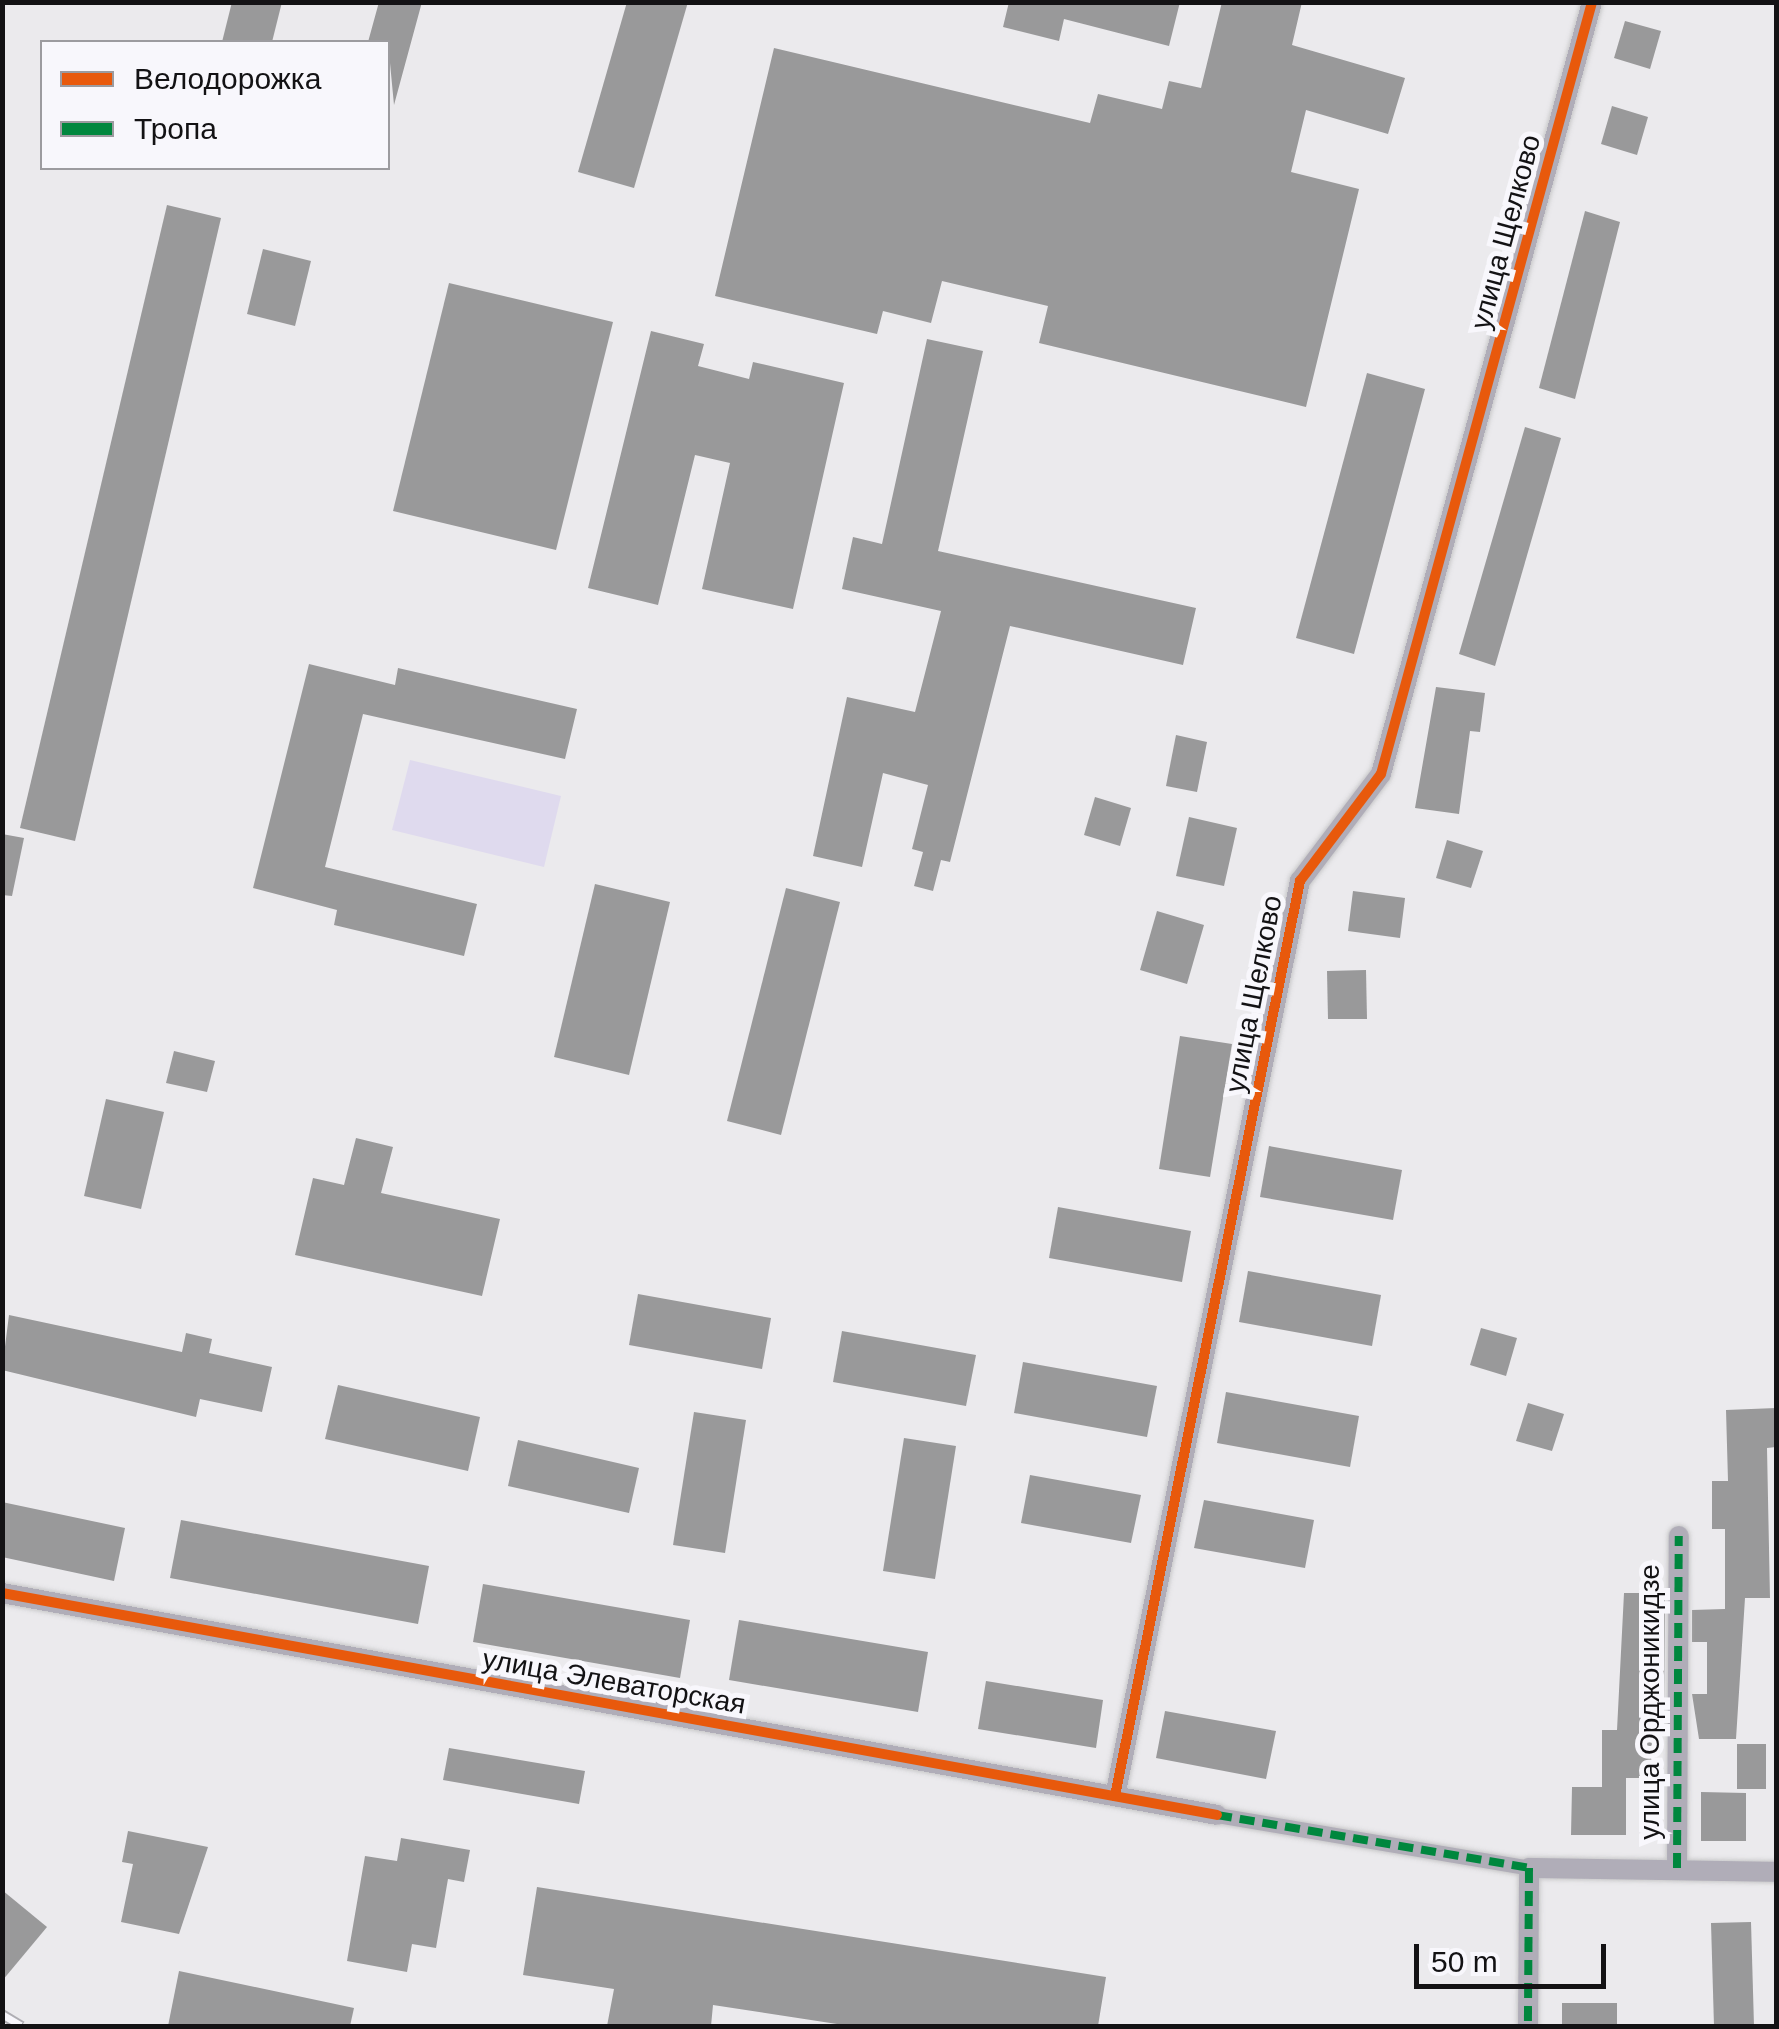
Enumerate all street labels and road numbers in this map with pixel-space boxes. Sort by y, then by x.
street label: улица Щелково [1464,131,1548,333]
street label: улица Щелково [1218,893,1290,1095]
street label: улица Орджоникидзе [1633,1564,1667,1840]
street label: улица Элеваторская [480,1642,748,1722]

